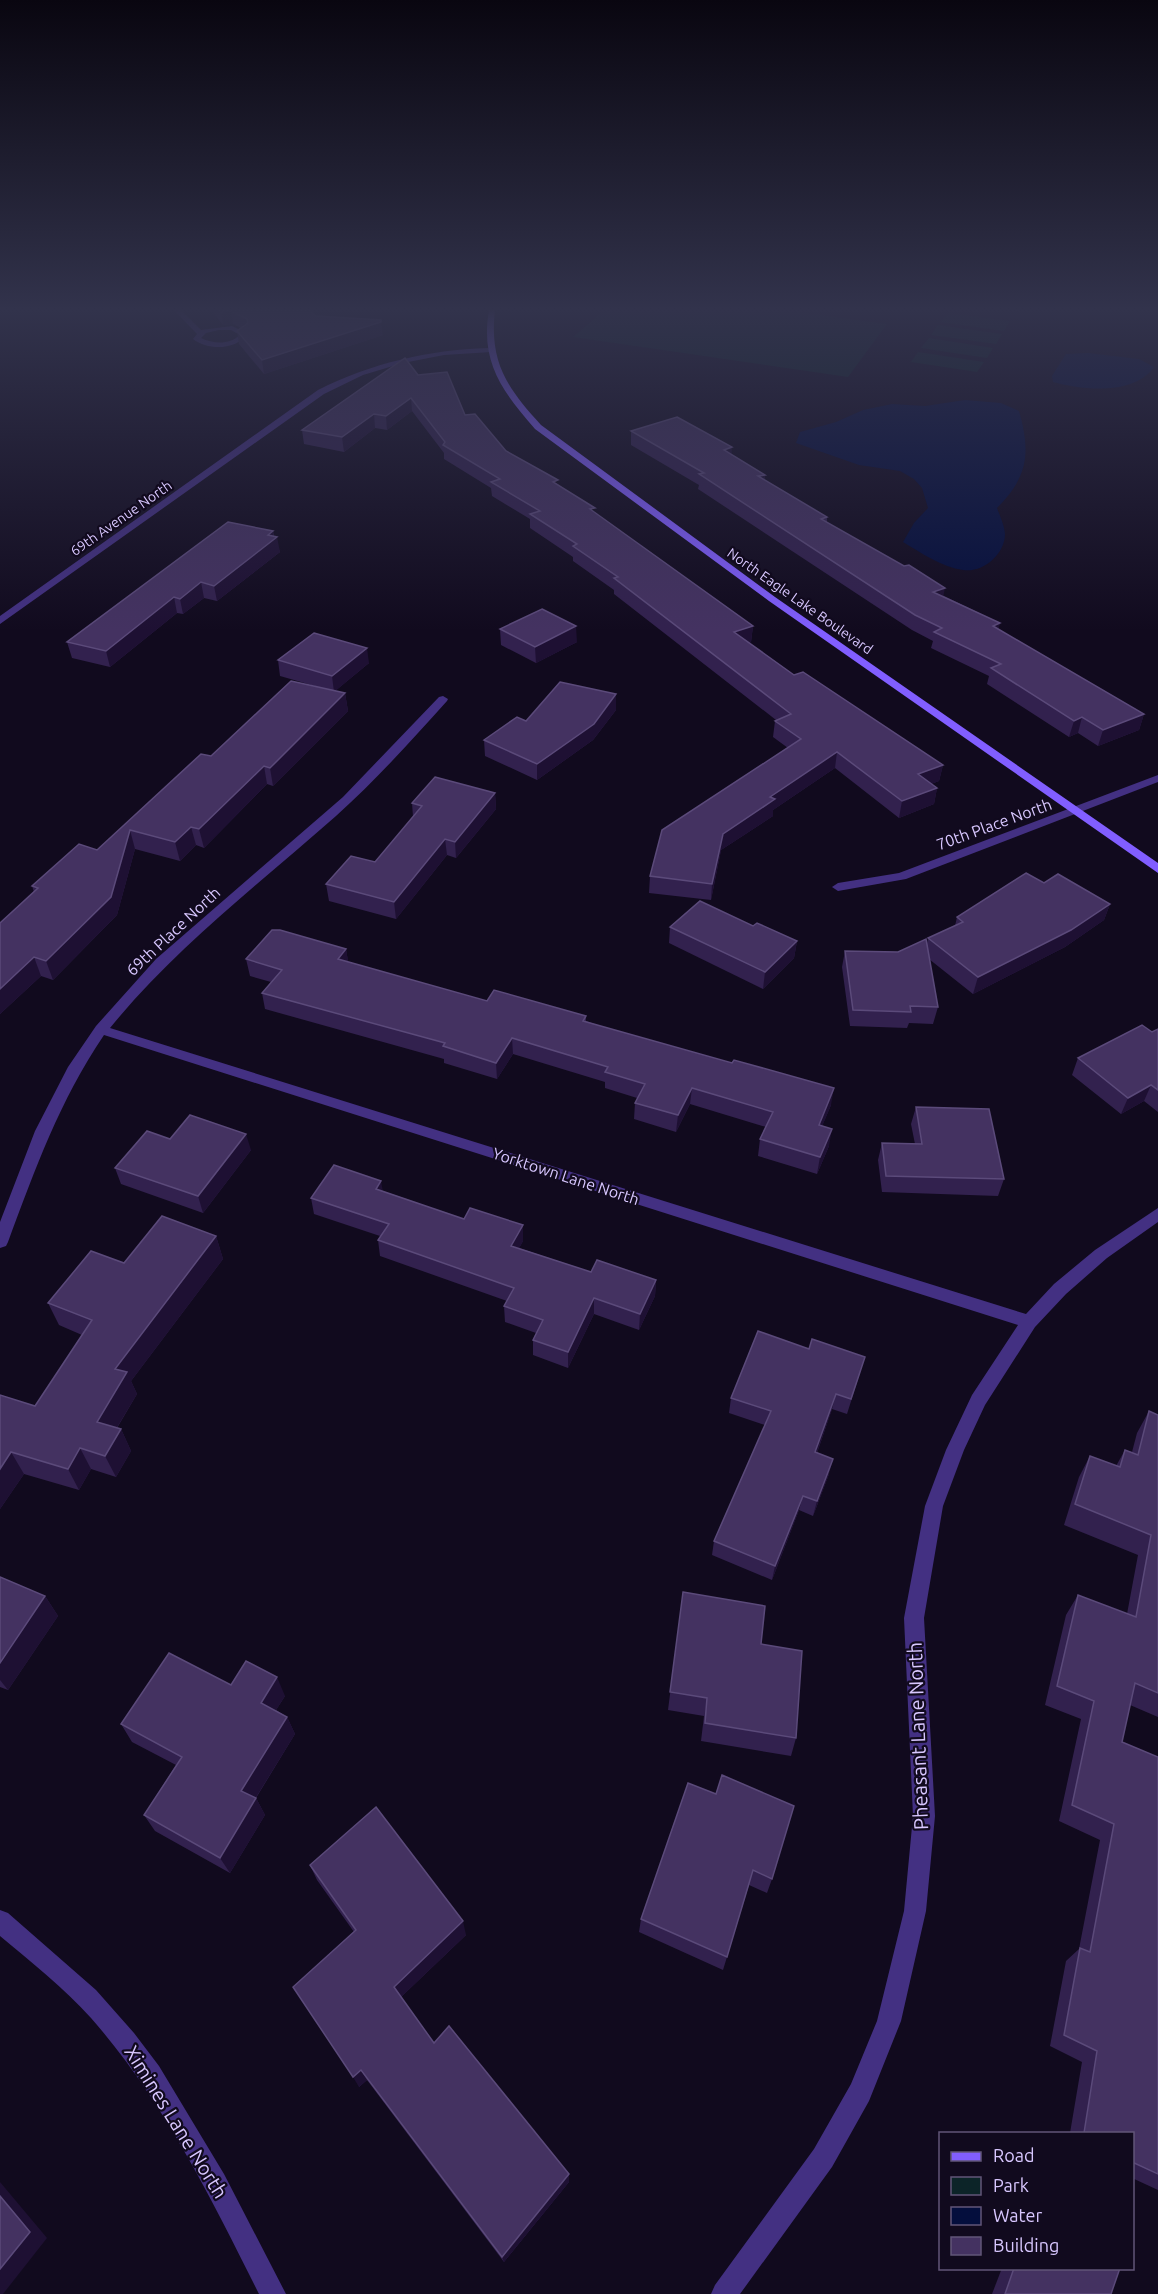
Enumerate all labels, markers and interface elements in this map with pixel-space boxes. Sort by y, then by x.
street label: 69th Avenue North [67,477,175,559]
street label: North Eagle Lake Boulevard [724,545,876,657]
street label: 70th Place North [934,795,1054,853]
street label: 69th Place North [123,883,223,979]
street label: Yorktown Lane North [490,1144,642,1208]
street label: Pheasant Lane North [903,1642,932,1830]
street label: Ximines Lane North [120,2041,233,2202]
legend [939,2132,1134,2270]
text: Road [993,2145,1035,2165]
text: Park [993,2175,1029,2195]
text: Water [993,2205,1043,2225]
text: Building [993,2235,1059,2255]

